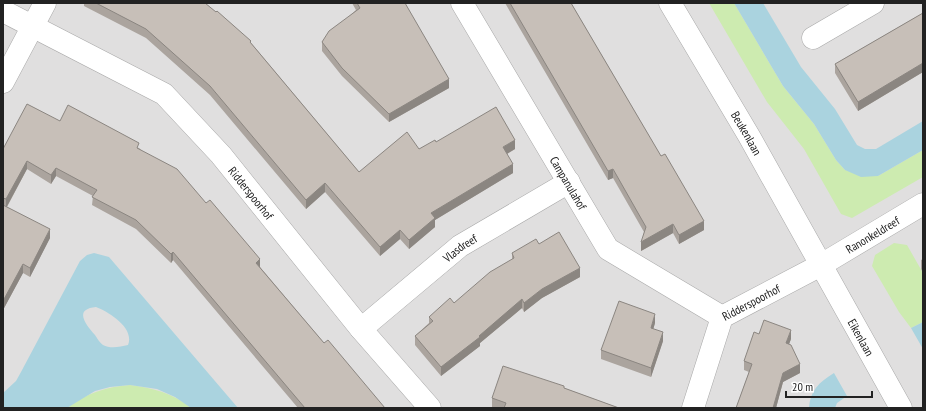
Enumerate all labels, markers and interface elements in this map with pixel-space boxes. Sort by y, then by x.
street label: Beukenlaan [728,108,766,158]
street label: Campanulahof [547,153,591,213]
street label: Ridderspoorhof [226,163,278,223]
street label: Ranonkeldreef [843,212,903,256]
street label: Vlasdreef [439,230,480,266]
street label: Ridderspoorhof [719,280,783,323]
street label: Eikenlaan [845,316,878,358]
scale bar [786,373,872,399]
text: 20 m [792,379,813,394]

